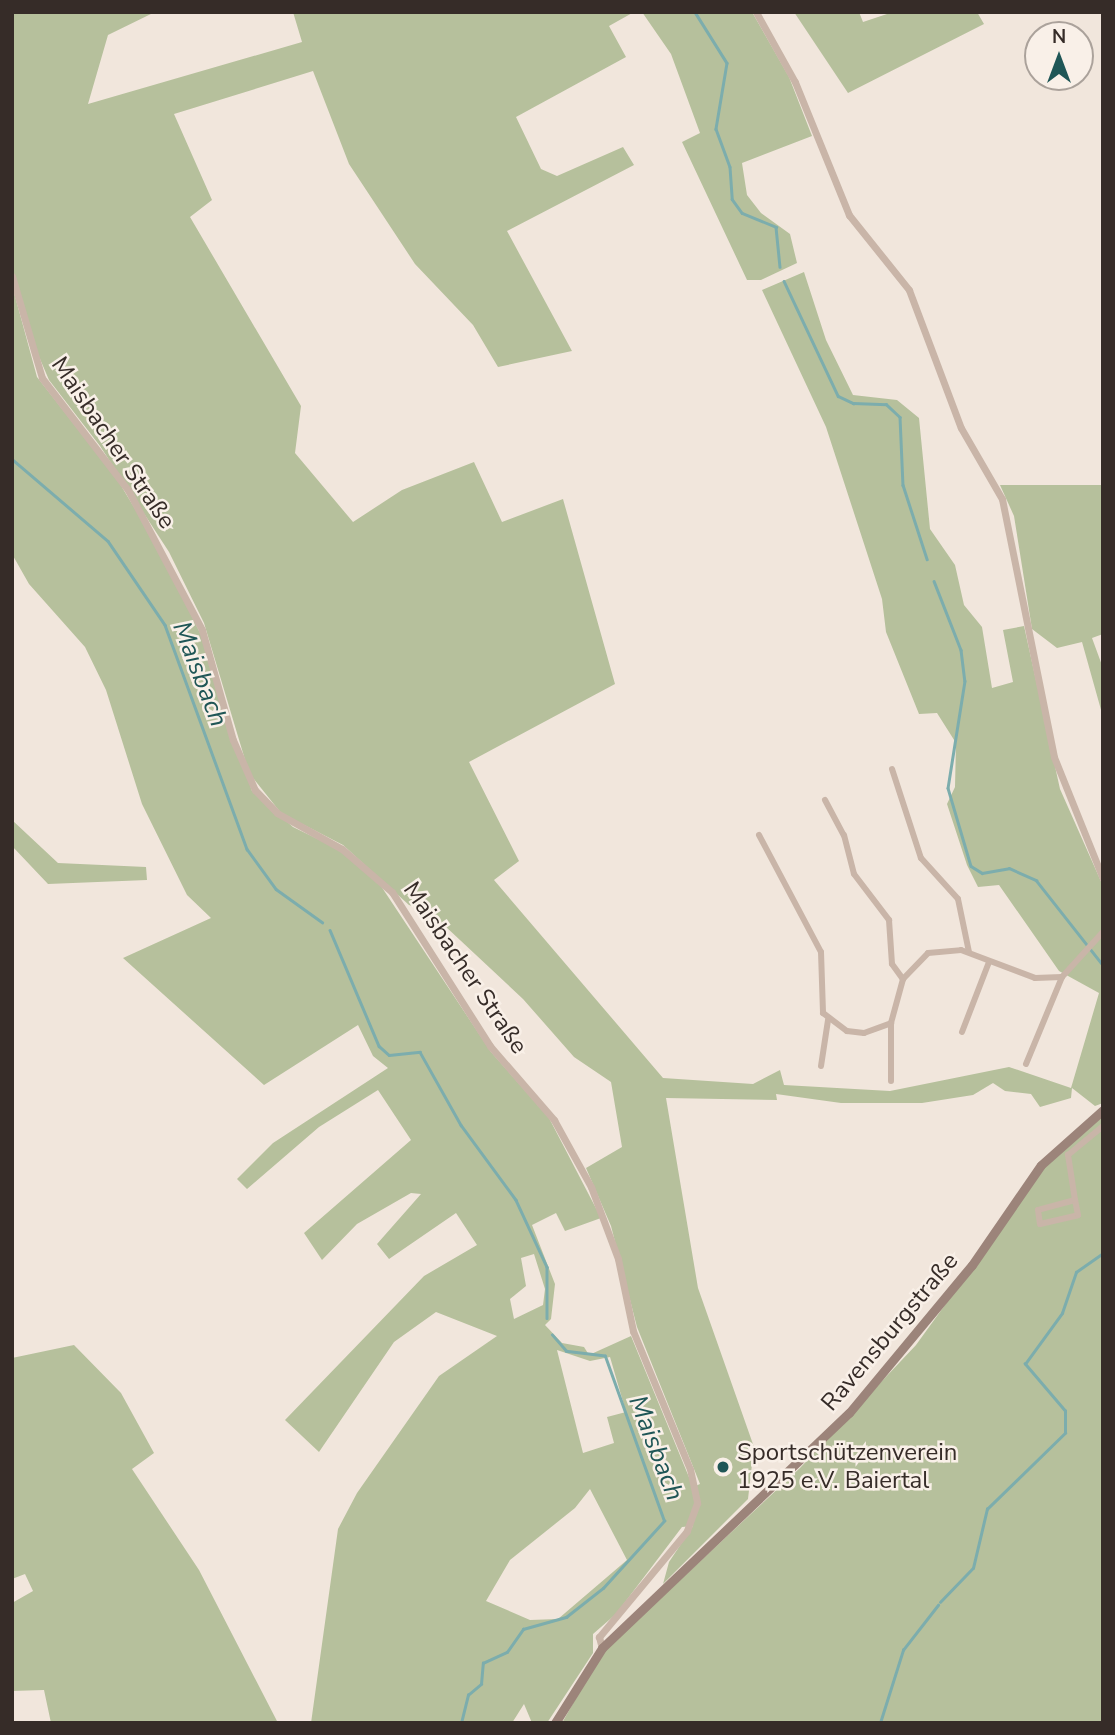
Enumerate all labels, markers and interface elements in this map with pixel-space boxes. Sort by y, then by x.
north arrow [1024,21,1094,91]
text: N [1052,24,1066,50]
street label: Maisbacher Straße [45,352,181,534]
water label: Maisbach [166,617,234,731]
street label: Maisbacher Straße [397,877,533,1059]
street label: Ravensburgstraße [816,1247,964,1417]
water label: Maisbach [622,1391,690,1505]
place label: Sportschützenverein 1925 e.V. Baiertal [737,1439,957,1495]
marker: Sportschützenverein 1925 e.V. Baiertal [715,1459,731,1475]

